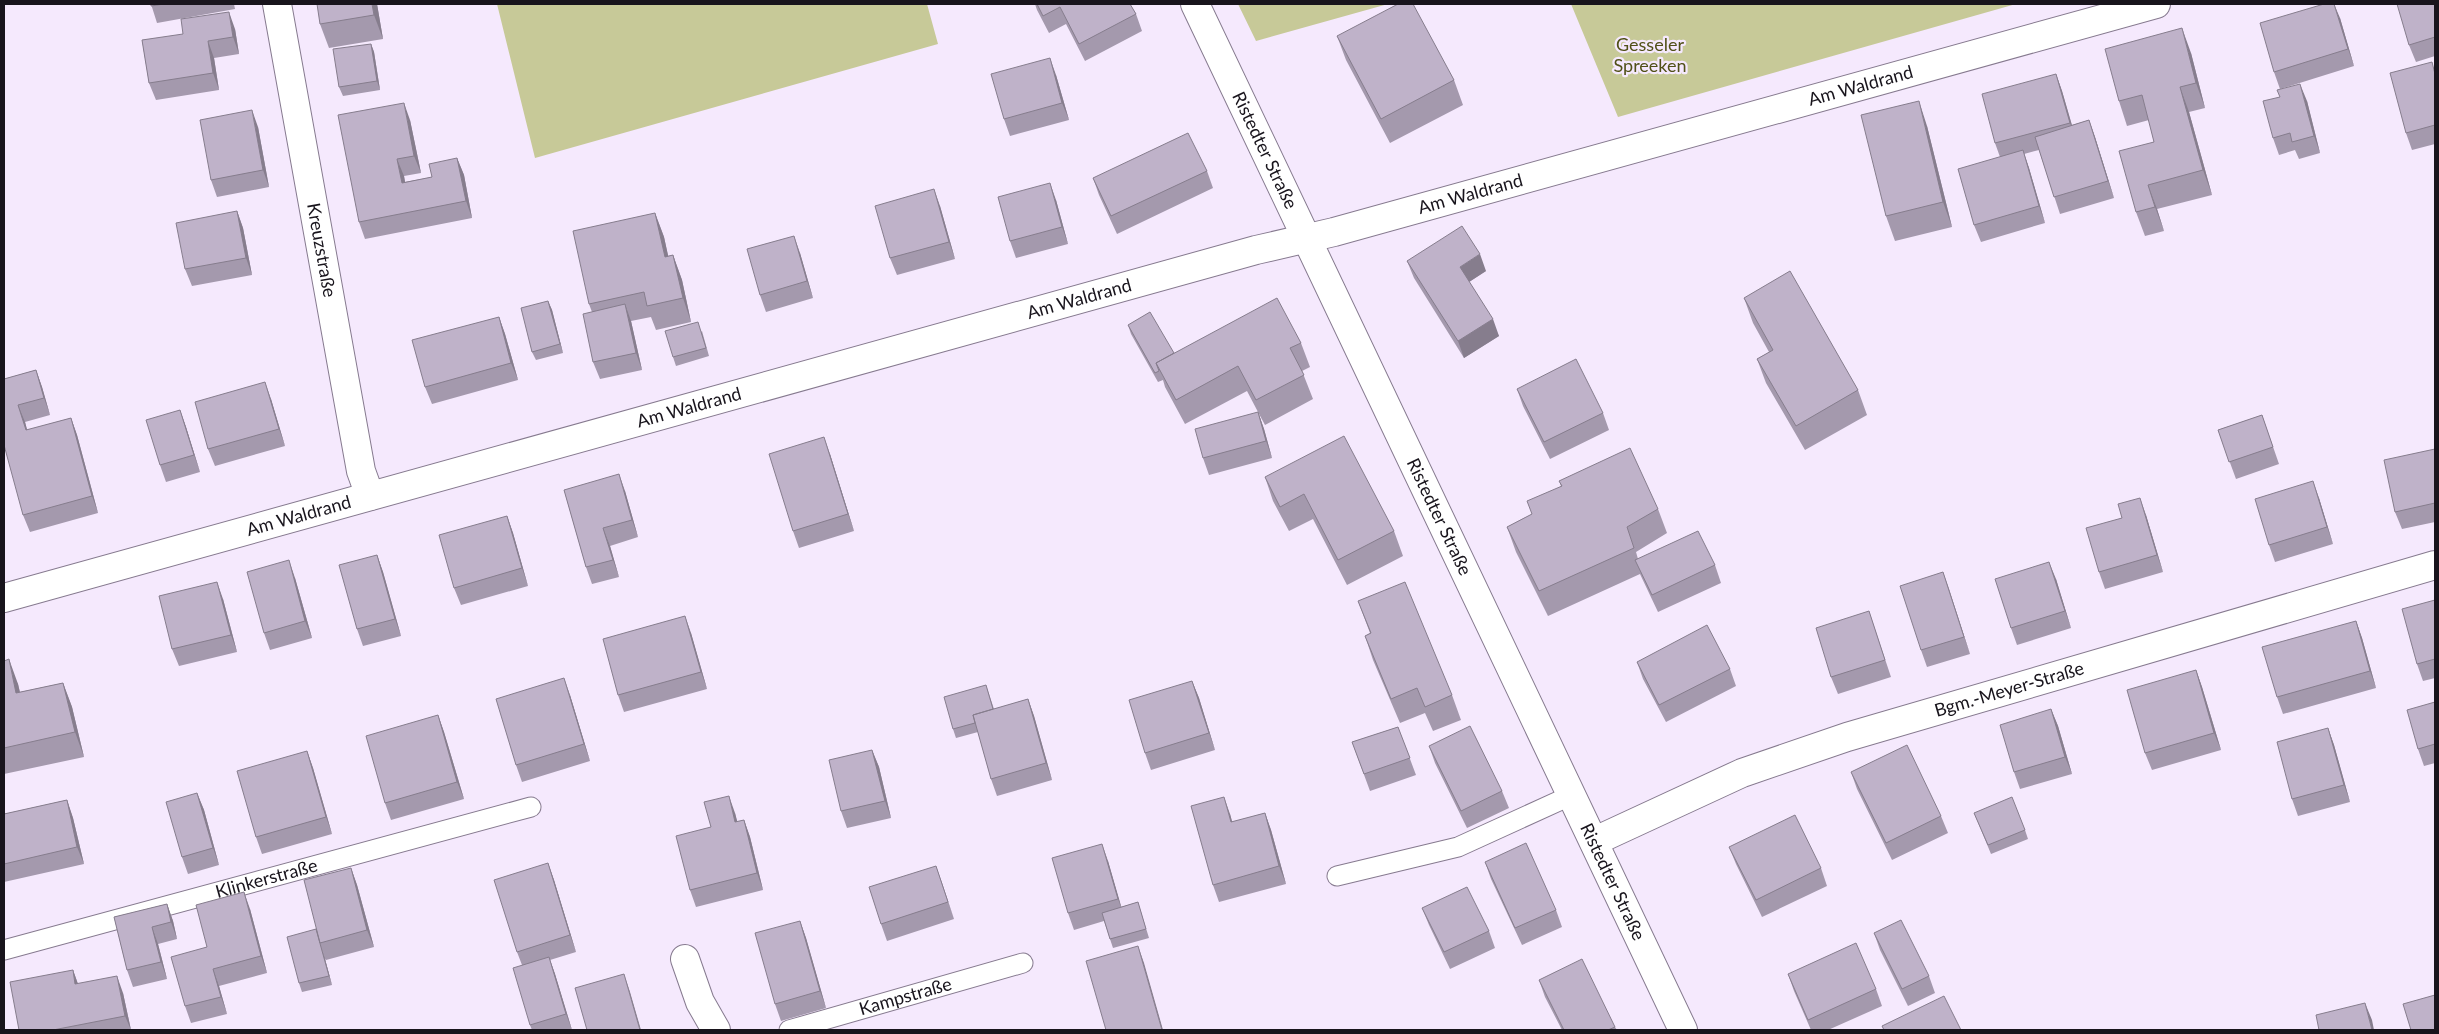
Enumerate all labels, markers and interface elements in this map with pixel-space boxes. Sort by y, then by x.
park label: Gesseler Spreeken [1613,33,1687,76]
street label: Am Waldrand [1805,60,1915,110]
street label: Ristedter Straße [1228,88,1303,212]
street label: Am Waldrand [1415,168,1525,218]
street label: Kreuzstraße [303,201,342,299]
street label: Am Waldrand [1024,273,1134,323]
street label: Am Waldrand [634,382,744,432]
street label: Ristedter Straße [1403,454,1477,579]
street label: Am Waldrand [244,490,353,540]
street label: Bgm.-Meyer-Straße [1932,656,2086,721]
street label: Ristedter Straße [1576,819,1651,944]
street label: Klinkerstraße [213,853,320,902]
street label: Kampstraße [856,972,954,1019]

